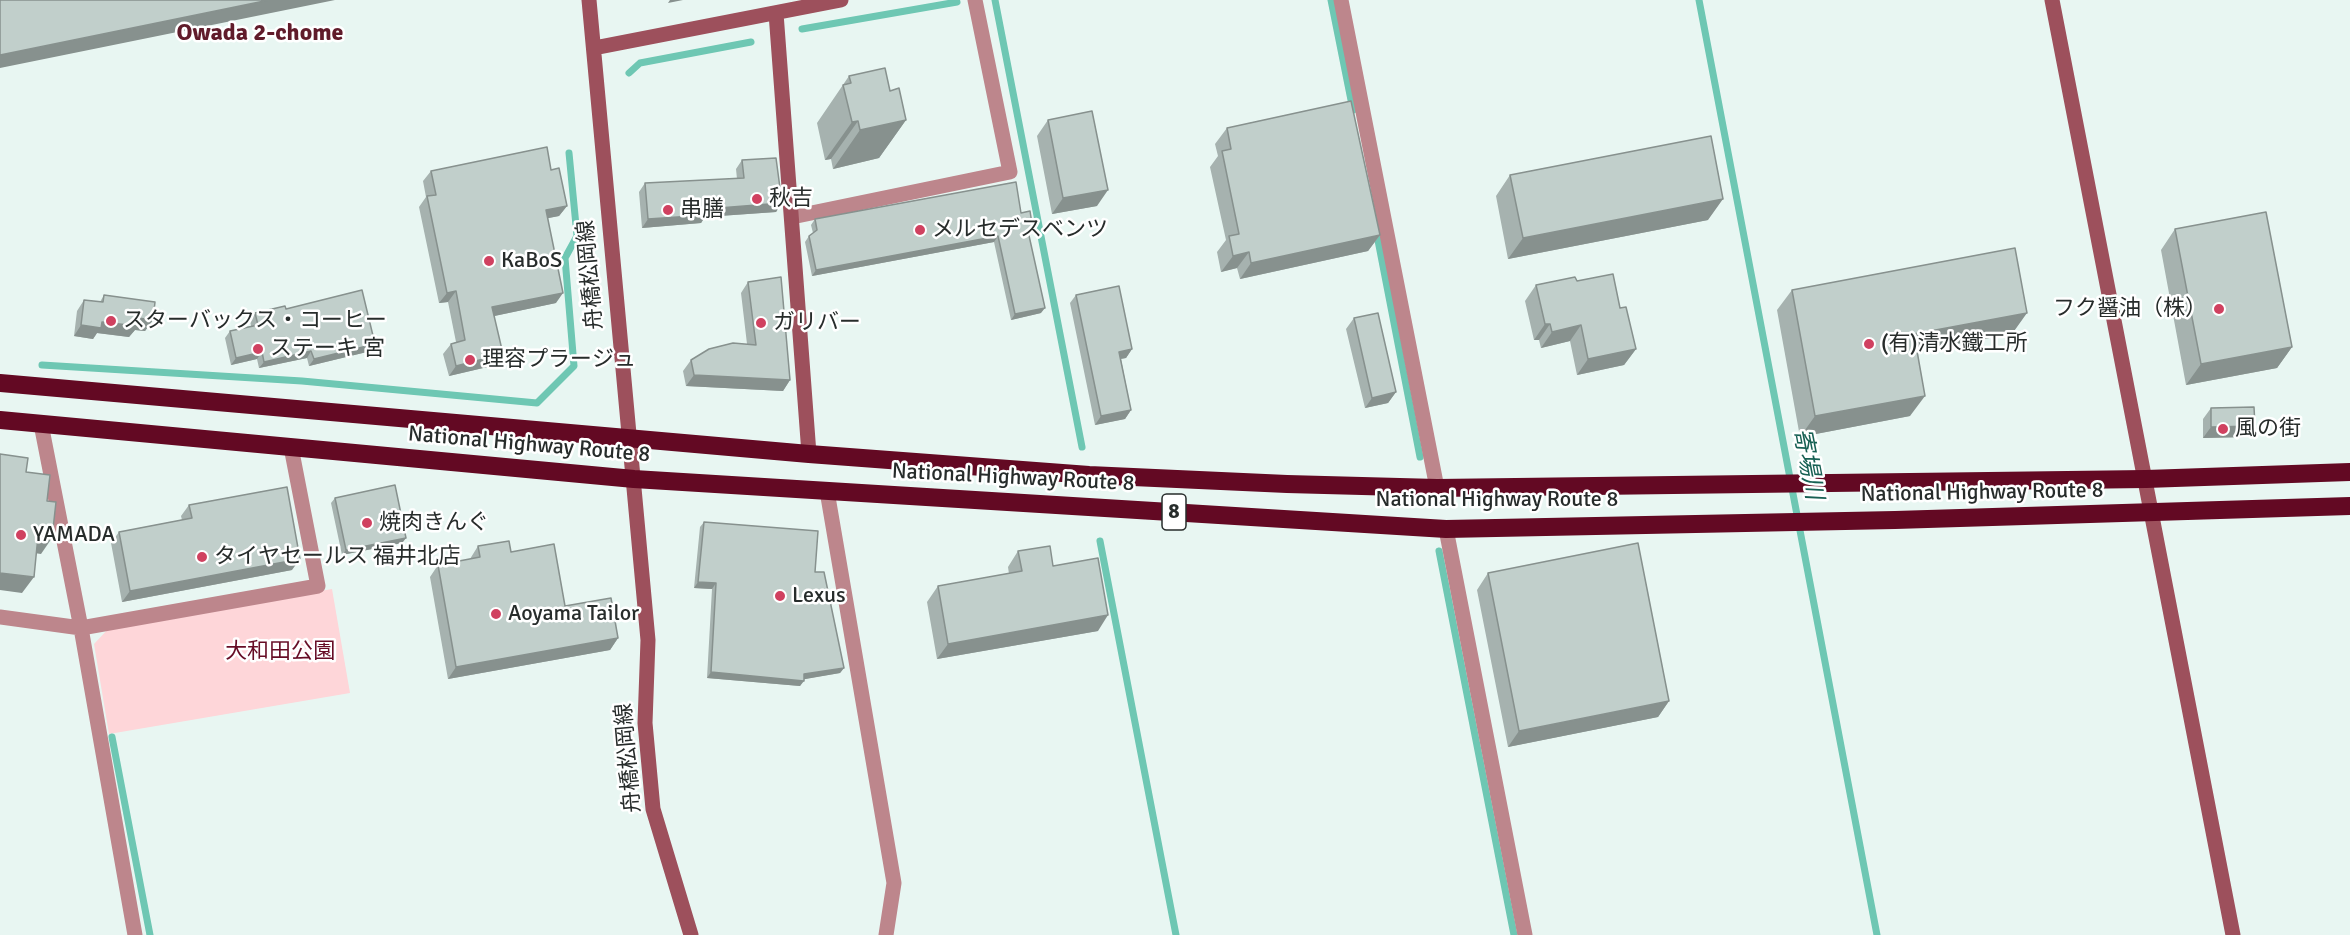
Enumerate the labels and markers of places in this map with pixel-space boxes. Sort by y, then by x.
place label: 秋吉 [769,186,813,212]
marker: 秋吉 [750,192,764,206]
place label: 串膳 [680,197,724,223]
marker: 串膳 [661,203,675,217]
place label: メルセデスベンツ [932,217,1108,243]
marker: メルセデスベンツ [913,223,927,237]
place label: KaBoS [501,248,562,274]
marker: KaBoS [482,254,496,268]
place label: フク醤油（株） [2053,296,2207,322]
marker: フク醤油（株） [2212,302,2226,316]
place label: スターバックス・コーヒー [123,308,387,334]
place label: ガリバー [773,310,861,336]
marker: スターバックス・コーヒー [104,314,118,328]
marker: ガリバー [754,316,768,330]
place label: (有)清水鐵工所 [1881,331,2028,357]
place label: ステーキ 宮 [270,336,385,362]
marker: (有)清水鐵工所 [1862,337,1876,351]
marker: ステーキ 宮 [251,342,265,356]
place label: 理容プラージュ [482,347,636,373]
marker: 理容プラージュ [463,353,477,367]
place label: 風の街 [2235,416,2301,442]
marker: 風の街 [2216,422,2230,436]
place label: 焼肉きんぐ [379,510,489,536]
marker: 焼肉きんぐ [360,516,374,530]
place label: YAMADA [33,522,115,548]
marker: YAMADA [14,528,28,542]
place label: タイヤセールス 福井北店 [214,544,461,570]
marker: タイヤセールス 福井北店 [195,550,209,564]
place label: Lexus [792,583,846,609]
marker: Lexus [773,589,787,603]
place label: Aoyama Tailor [508,601,639,627]
marker: Aoyama Tailor [489,607,503,621]

